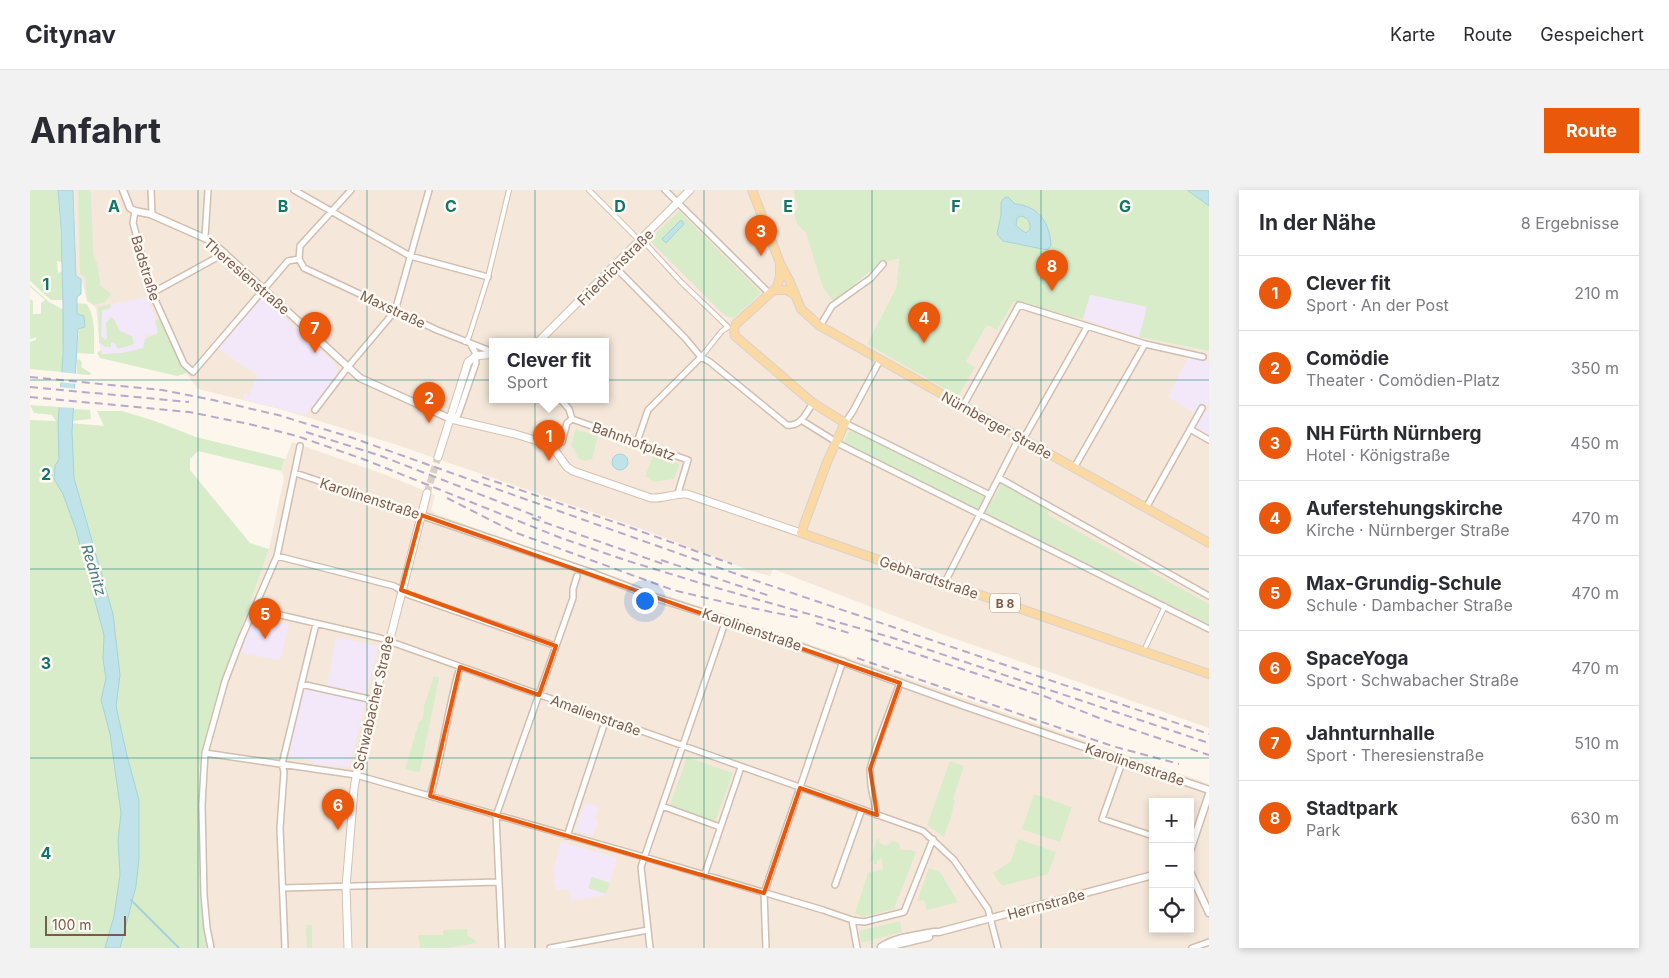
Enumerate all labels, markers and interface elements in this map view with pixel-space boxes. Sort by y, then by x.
text: Citynav [25,20,116,49]
text: Karte [1390,24,1435,45]
text: Route [1463,24,1512,45]
text: Gespeichert [1540,24,1644,45]
button: Route [1544,108,1639,153]
text: Anfahrt [30,109,161,151]
text: A [108,196,120,216]
text: B [278,196,288,216]
text: C [445,196,457,216]
text: D [614,196,626,216]
text: E [783,196,793,216]
text: F [951,196,961,216]
text: G [1119,196,1131,216]
text: In der Nähe [1259,210,1376,235]
text: 8 Ergebnisse [1521,213,1619,233]
pin: 3 [745,215,777,256]
street label: Friedrichstraße [573,225,657,309]
street label: Badstraße [128,233,164,303]
street label: Theresienstraße [201,234,293,318]
pin: 8 [1036,250,1068,291]
text: Clever fit [1306,272,1391,295]
text: 1 [43,274,49,294]
text: 1 [1272,283,1278,303]
text: 210 m [1574,283,1619,303]
street label: Maxstraße [358,286,428,332]
text: Sport · An der Post [1306,295,1449,315]
pin: 4 [908,302,940,343]
pin: 7 [299,312,331,353]
popup [489,338,609,403]
text: Comödie [1306,347,1389,370]
text: Clever fit [507,349,591,372]
text: 2 [1270,358,1280,378]
text: 350 m [1571,358,1619,378]
text: Theater · Comödien-Platz [1306,370,1500,390]
text: Sport [507,372,548,392]
pin: 2 [413,382,445,423]
street label: Nürnberger Straße [939,388,1055,462]
street label: Bahnhofplatz [590,418,678,464]
pin: 1 [533,420,565,461]
text: NH Fürth Nürnberg [1306,422,1482,445]
text: 3 [1270,433,1280,453]
text: 450 m [1570,433,1619,453]
text: Hotel · Königstraße [1306,445,1450,465]
text: 2 [41,464,51,484]
street label: Karolinenstraße [318,474,422,522]
text: Auferstehungskirche [1306,497,1503,520]
text: 4 [1270,508,1280,528]
text: 470 m [1571,508,1619,528]
text: Kirche · Nürnberger Straße [1306,520,1510,540]
water label: Rednitz [77,542,111,598]
street label: Gebhardtstraße [877,552,981,602]
text: Max-Grundig-Schule [1306,572,1502,595]
text: 5 [1270,583,1280,603]
text: 470 m [1571,583,1619,603]
your location [632,588,658,614]
road number: B 8 [990,593,1020,612]
text: Schule · Dambacher Straße [1306,595,1513,615]
pin: 5 [249,598,281,639]
street label: Karolinenstraße [700,604,804,654]
street label: Schwabacher Straße [349,634,397,772]
text: SpaceYoga [1306,647,1408,670]
text: 3 [41,653,51,673]
text: 6 [1270,658,1280,678]
text: 470 m [1571,658,1619,678]
text: Sport · Schwabacher Straße [1306,670,1519,690]
street label: Amalienstraße [549,691,643,739]
text: Jahnturnhalle [1306,722,1435,745]
text: 7 [1270,733,1280,753]
text: 510 m [1574,733,1619,753]
street label: Karolinenstraße [1083,739,1187,789]
text: Sport · Theresienstraße [1306,745,1484,765]
pin: 6 [322,789,354,830]
text: Stadtpark [1306,797,1398,820]
map controls [1149,798,1194,933]
button: + [1149,798,1194,843]
text: 8 [1270,808,1280,828]
text: 630 m [1571,808,1619,828]
text: Park [1306,820,1340,840]
text: 4 [41,843,52,863]
button: − [1149,843,1194,888]
street label: Herrnstraße [1005,885,1087,923]
button: locate [1149,888,1194,933]
scale bar [45,913,126,936]
text: 100 m [52,916,92,933]

